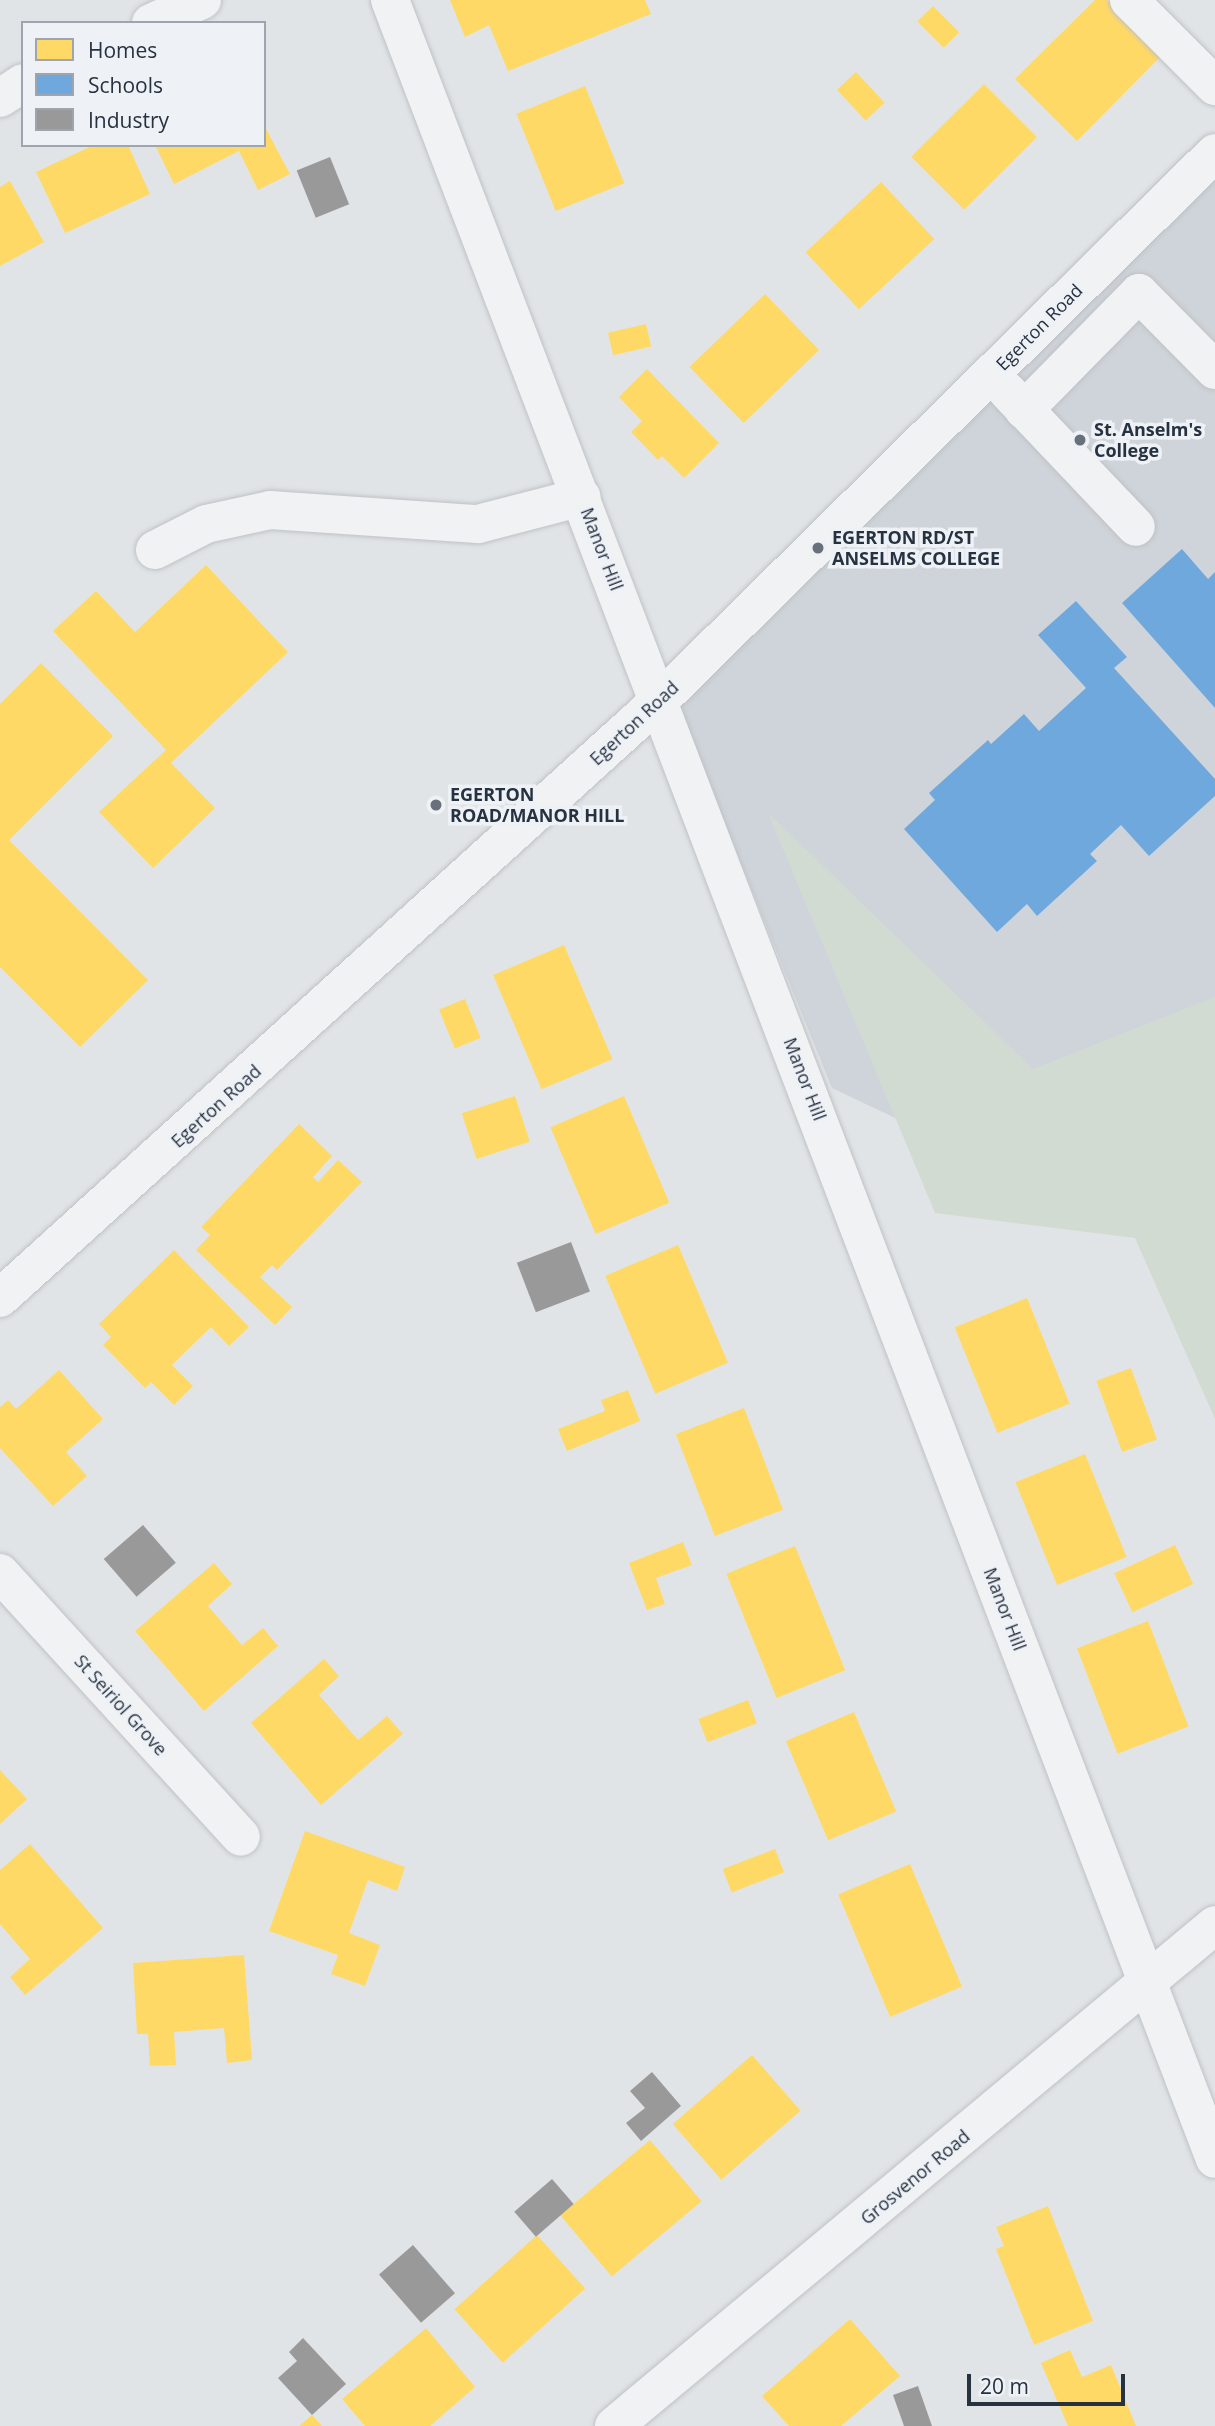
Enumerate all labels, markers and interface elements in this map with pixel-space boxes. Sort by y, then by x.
legend [21,21,266,147]
text: Homes [88,36,157,64]
text: Schools [88,71,163,99]
text: Industry [88,106,169,134]
street label: Egerton Road [991,279,1087,375]
place label: St. Anselm's College [1094,419,1202,462]
marker: St. Anselm's College [1072,432,1088,448]
street label: Manor Hill [576,505,628,593]
place label: EGERTON RD/ST ANSELMS COLLEGE [832,527,1000,570]
marker: EGERTON RD/ST ANSELMS COLLEGE [810,540,826,556]
street label: Egerton Road [585,677,683,769]
place label: EGERTON ROAD/MANOR HILL [450,784,624,826]
marker: EGERTON ROAD/MANOR HILL [428,797,444,813]
street label: Manor Hill [779,1035,831,1123]
street label: Egerton Road [167,1060,265,1152]
street label: Manor Hill [979,1565,1031,1653]
street label: St Seiriol Grove [70,1650,172,1760]
street label: Grosvenor Road [856,2125,974,2229]
scale bar [970,2360,1128,2404]
text: 20 m [980,2372,1029,2400]

